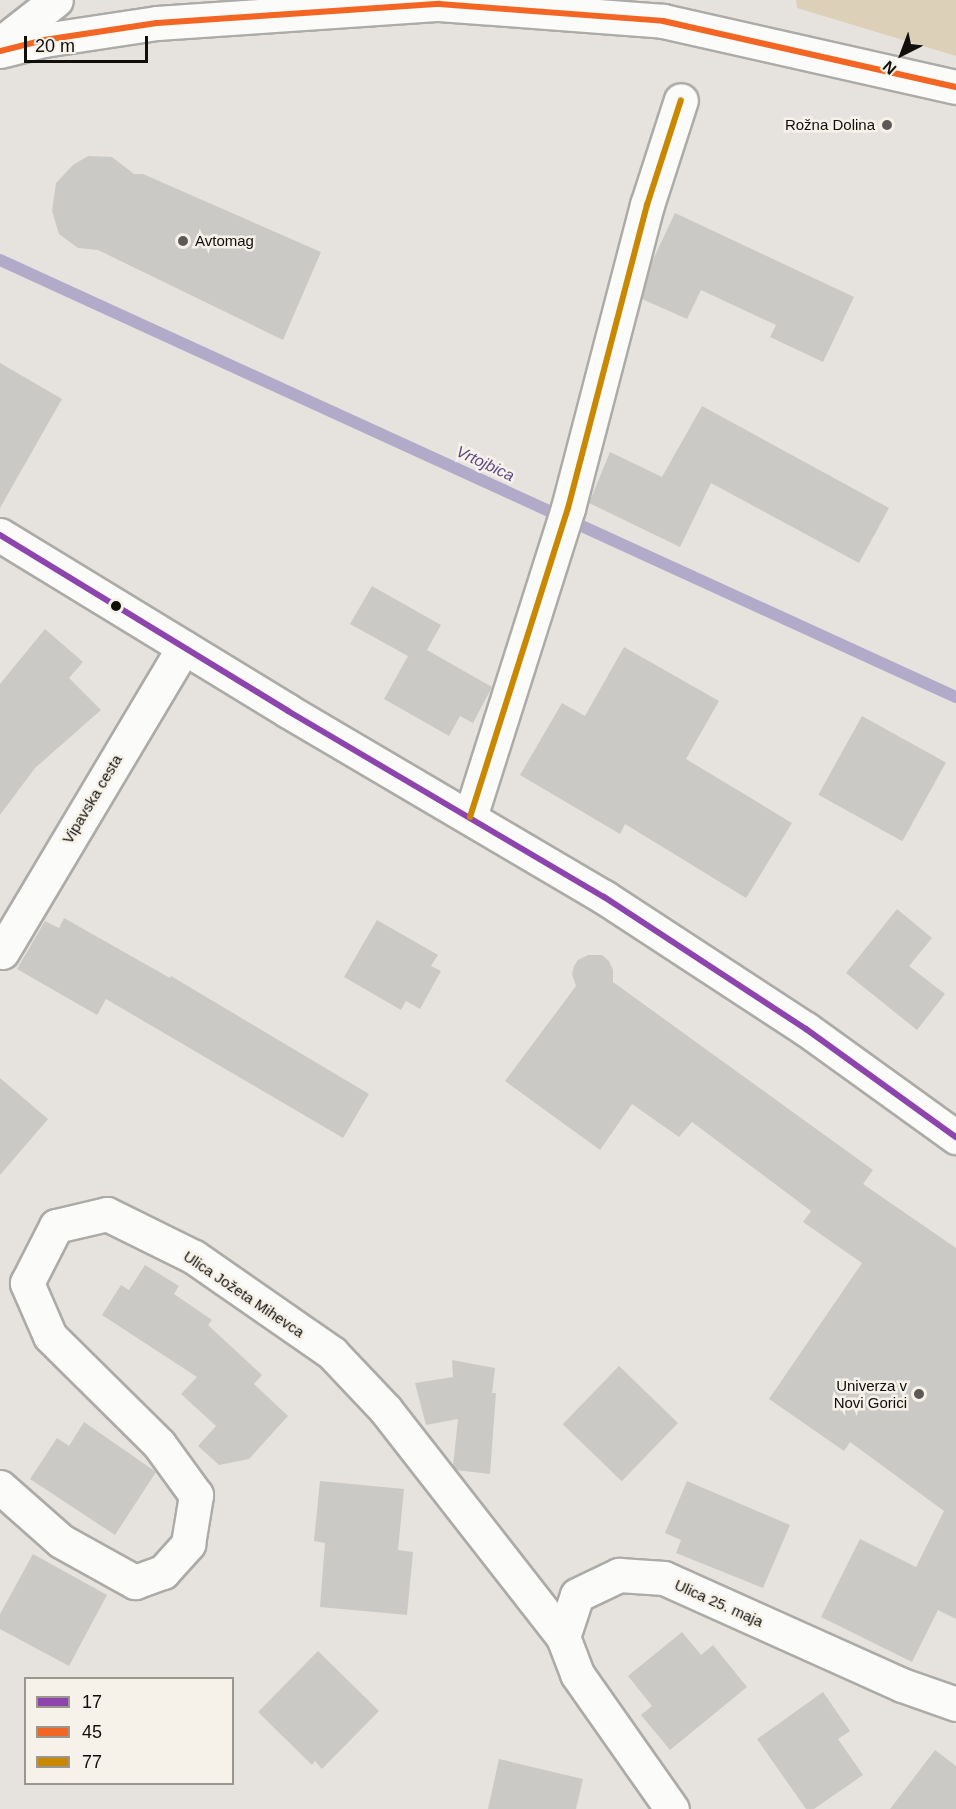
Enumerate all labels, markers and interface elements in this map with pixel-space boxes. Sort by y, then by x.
scale bar [27,24,152,62]
north arrow [872,24,932,84]
text: 20 m [35,36,75,56]
text: N [880,58,900,78]
place label: Rožna Dolina [785,116,875,134]
marker: Rožna Dolina [880,118,894,132]
place label: Avtomag [195,232,254,250]
marker: Avtomag [176,234,190,248]
water label: Vrtojbica [453,442,517,486]
unlabelled marker [110,600,122,612]
street label: Vipavska cesta [58,751,126,847]
street label: Ulica Jožeta Mihevca [180,1247,308,1341]
place label: Univerza v Novi Gorici [834,1376,907,1411]
marker: Univerza v Novi Gorici [912,1387,926,1401]
street label: Ulica 25. maja [672,1575,766,1631]
legend [24,1677,234,1785]
text: 17 [82,1692,102,1712]
text: 45 [82,1722,102,1742]
text: 77 [82,1752,102,1772]

